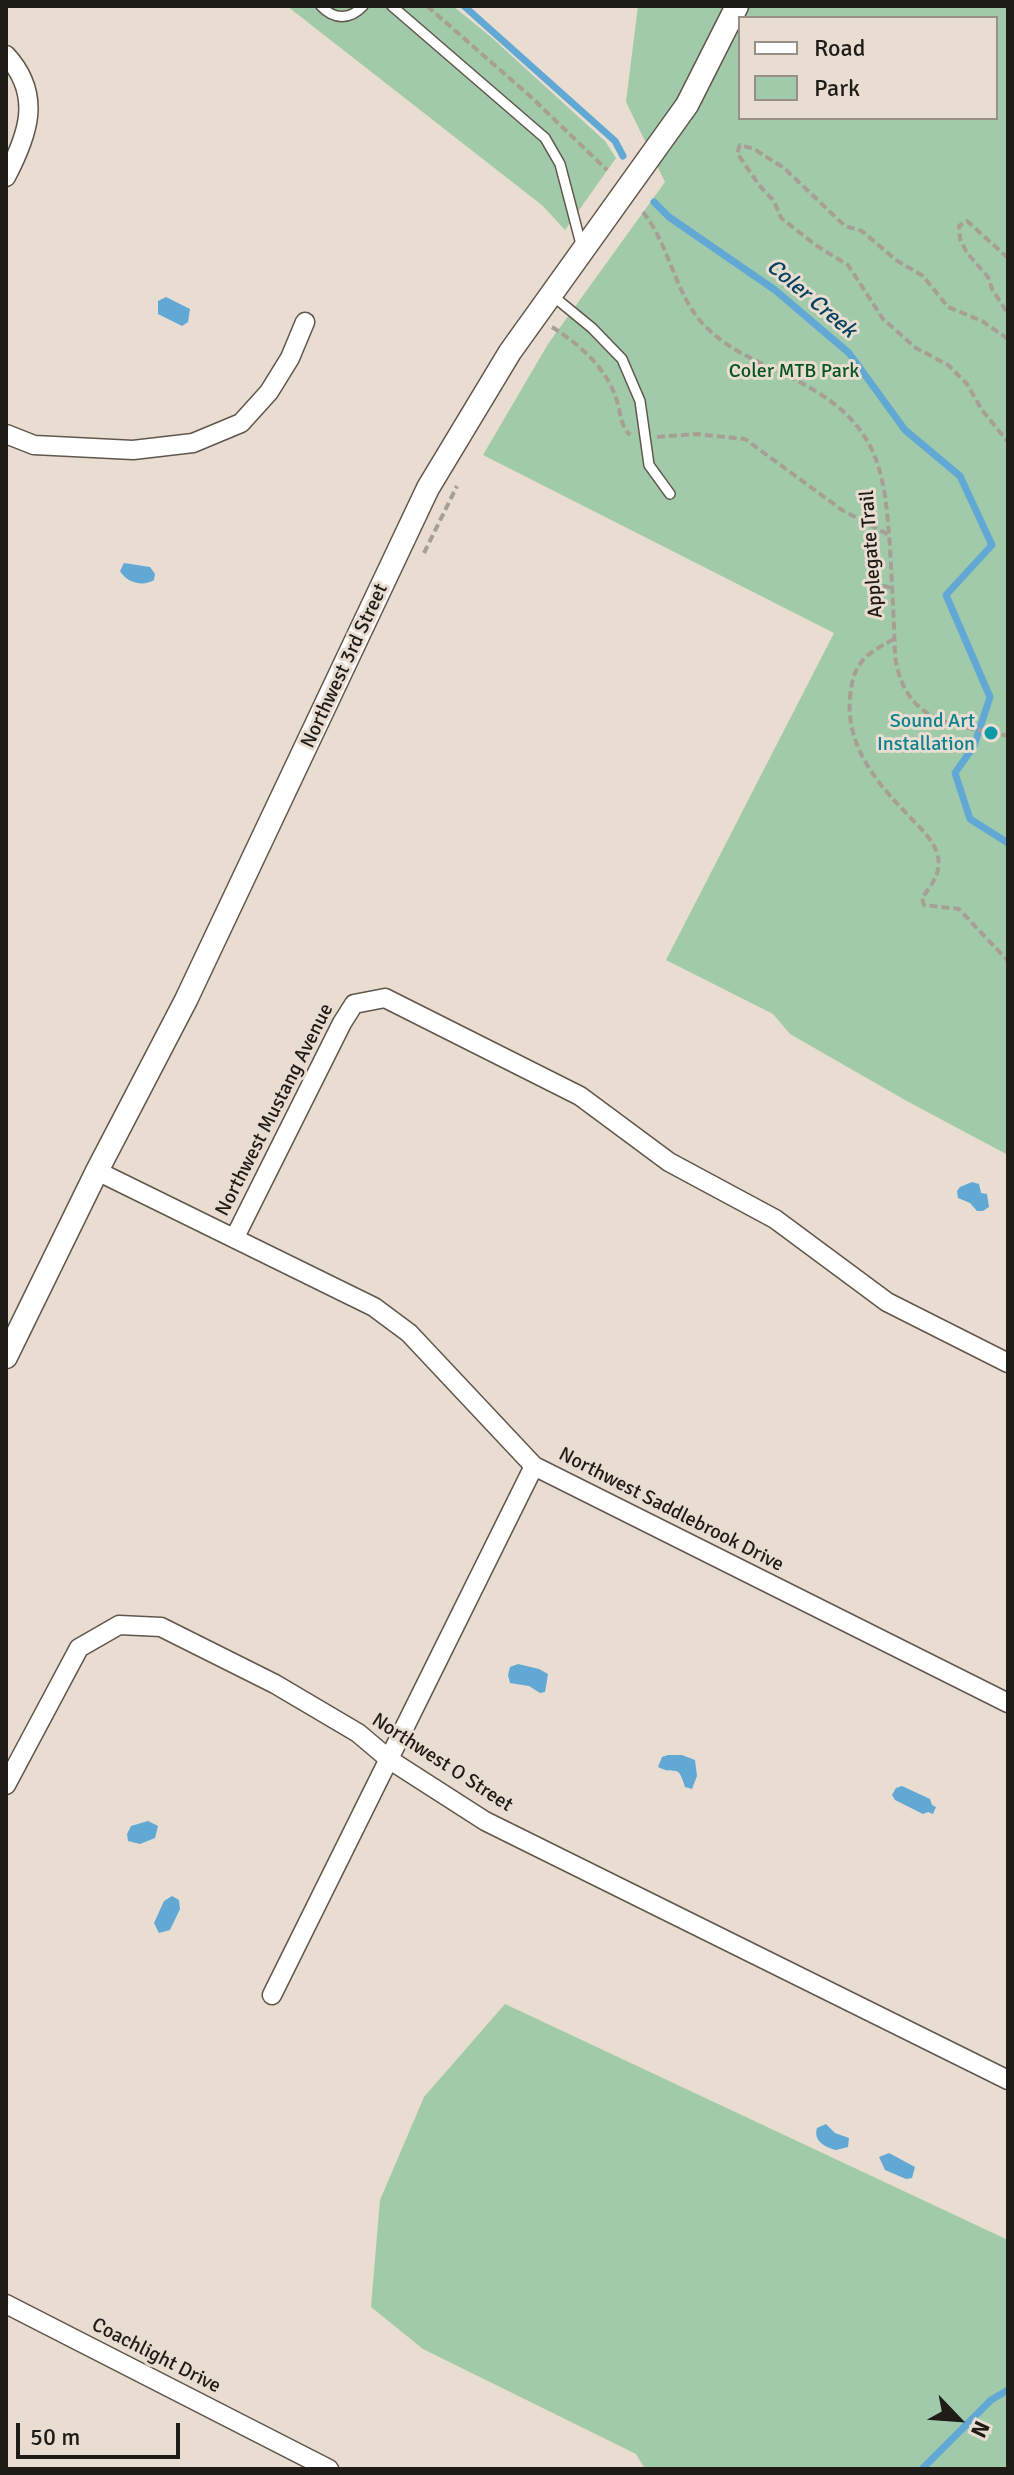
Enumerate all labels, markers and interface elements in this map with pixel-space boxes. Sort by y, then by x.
legend [738,16,998,120]
text: Road [814,33,865,63]
text: Park [814,73,860,103]
water label: Coler Creek [761,254,861,344]
park label: Coler MTB Park [729,360,859,384]
street label: Applegate Trail [856,489,888,619]
street label: Northwest 3rd Street [296,580,394,752]
place label: Sound Art Installation [877,710,975,757]
marker: Sound Art Installation [982,724,1000,742]
street label: Northwest Mustang Avenue [211,1000,339,1220]
street label: Northwest Saddlebrook Drive [555,1443,787,1577]
street label: Northwest O Street [367,1708,517,1818]
street label: Coachlight Drive [88,2313,224,2399]
north arrow [918,2379,998,2459]
scale bar [20,2407,184,2457]
text: N [965,2417,996,2442]
text: 50 m [30,2422,80,2452]

